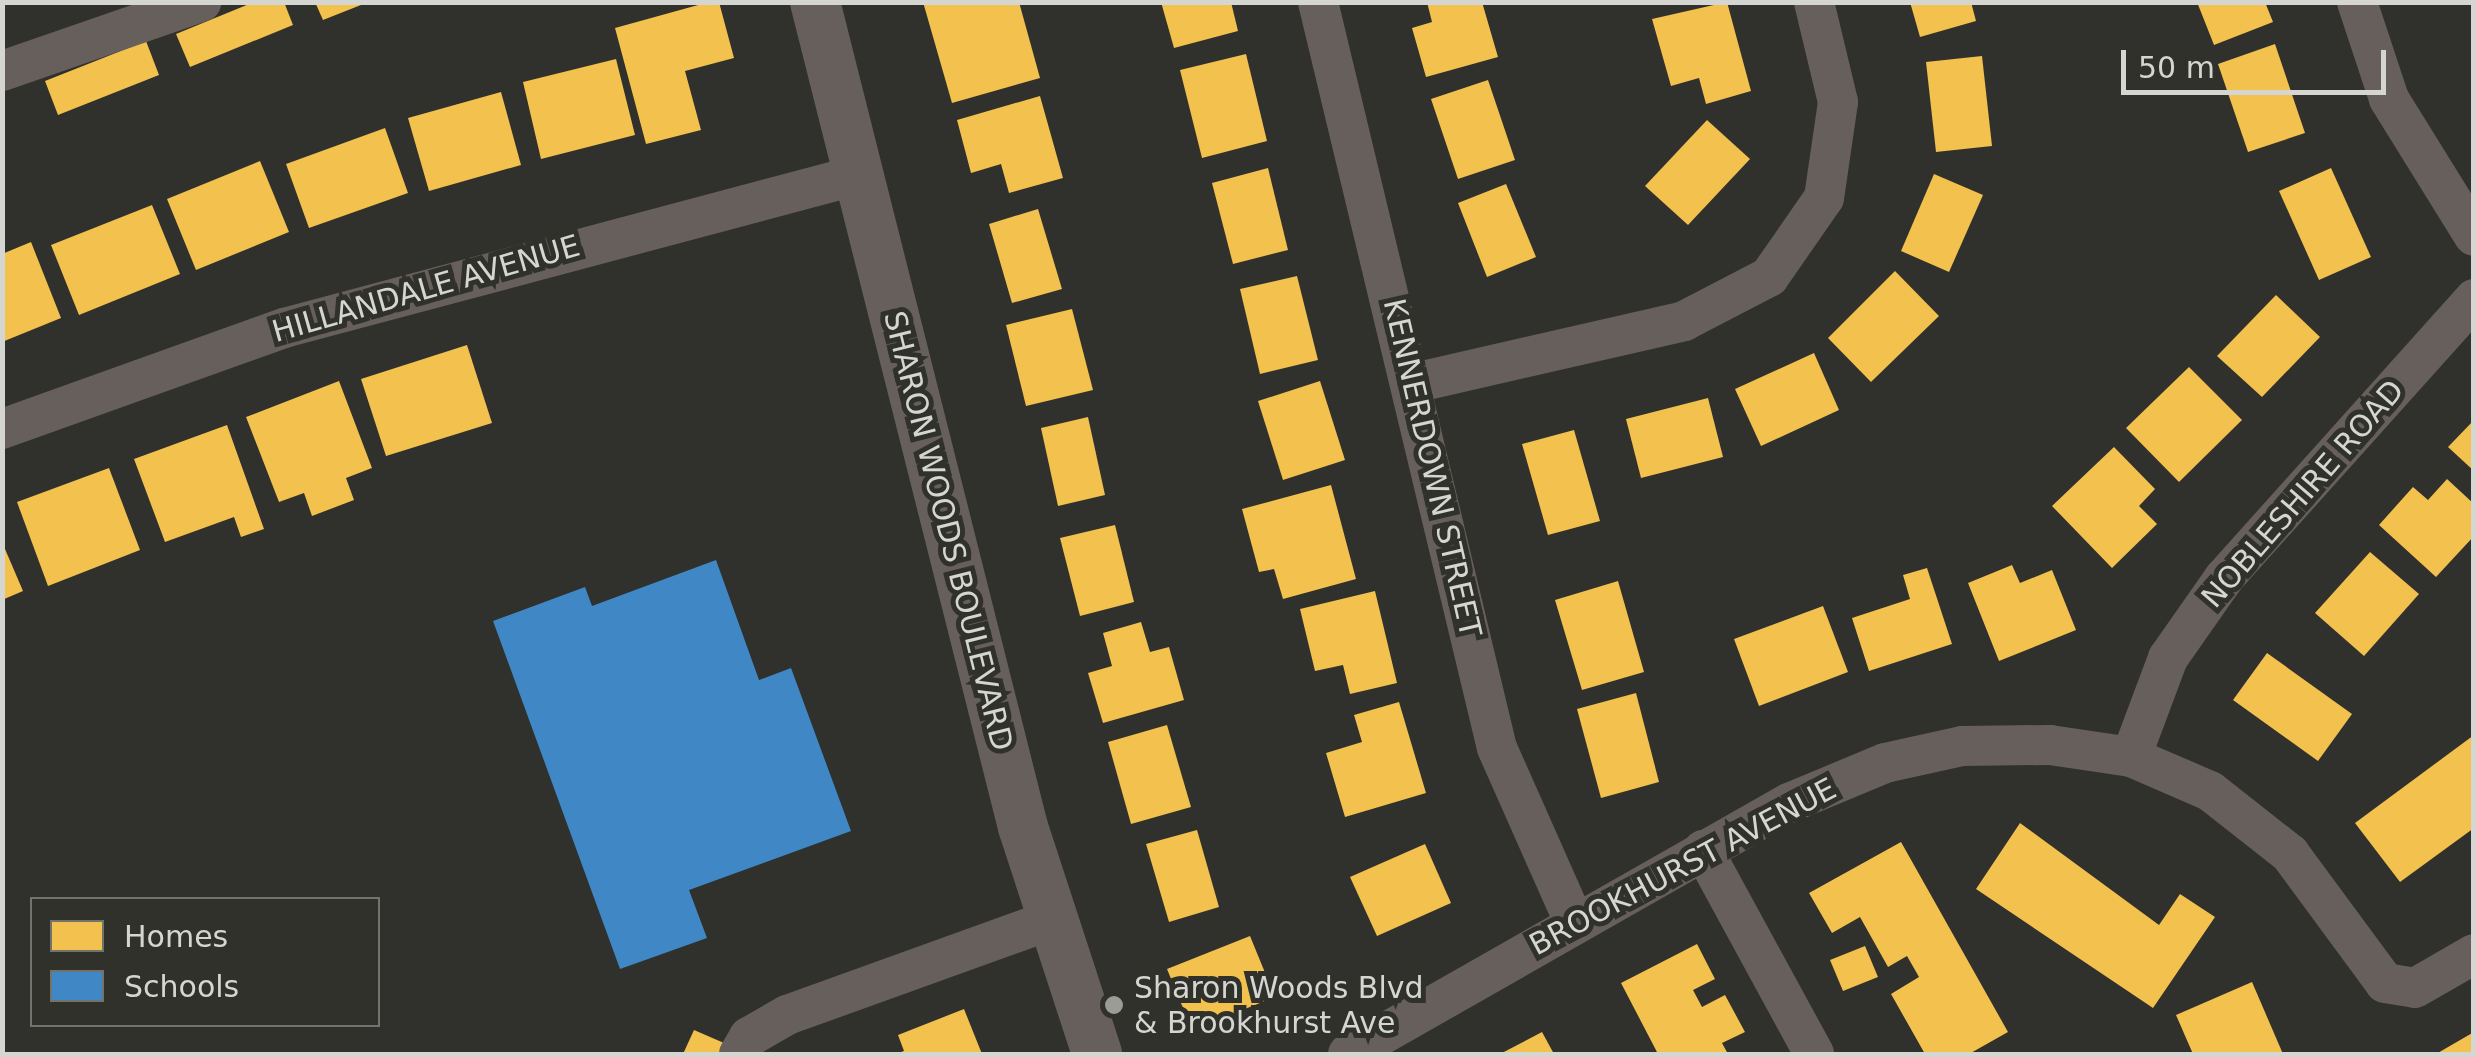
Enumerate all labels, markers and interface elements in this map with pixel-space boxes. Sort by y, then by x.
scale bar [2126,30,2391,92]
text: 50 m [2138,50,2215,85]
street label: HILLANDALE AVENUE [268,228,584,350]
street label: KENNERDOWN STREET [1376,295,1488,641]
street label: SHARON WOODS BOULEVARD [876,308,1020,754]
street label: NOBLESHIRE ROAD [2194,373,2412,615]
street label: BROOKHURST AVENUE [1524,771,1842,963]
legend [30,897,380,1027]
text: Homes [124,919,228,954]
text: Schools [124,969,239,1004]
place label: Sharon Woods Blvd & Brookhurst Ave [1134,970,1424,1040]
marker: Sharon Woods Blvd & Brookhurst Ave [1103,994,1125,1016]

